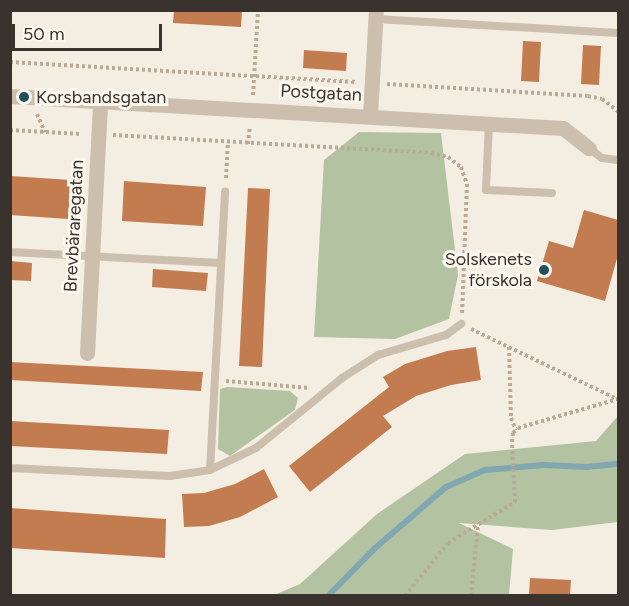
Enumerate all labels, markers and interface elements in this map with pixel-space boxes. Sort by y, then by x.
scale bar [15,12,165,50]
text: 50 m [23,23,65,45]
street label: Postgatan [280,80,362,106]
place label: Korsbandsgatan [36,86,166,108]
marker: Korsbandsgatan [17,90,31,104]
street label: Brevbäraregatan [60,159,88,293]
place label: Solskenets förskola [445,249,532,292]
marker: Solskenets förskola [537,263,551,277]

